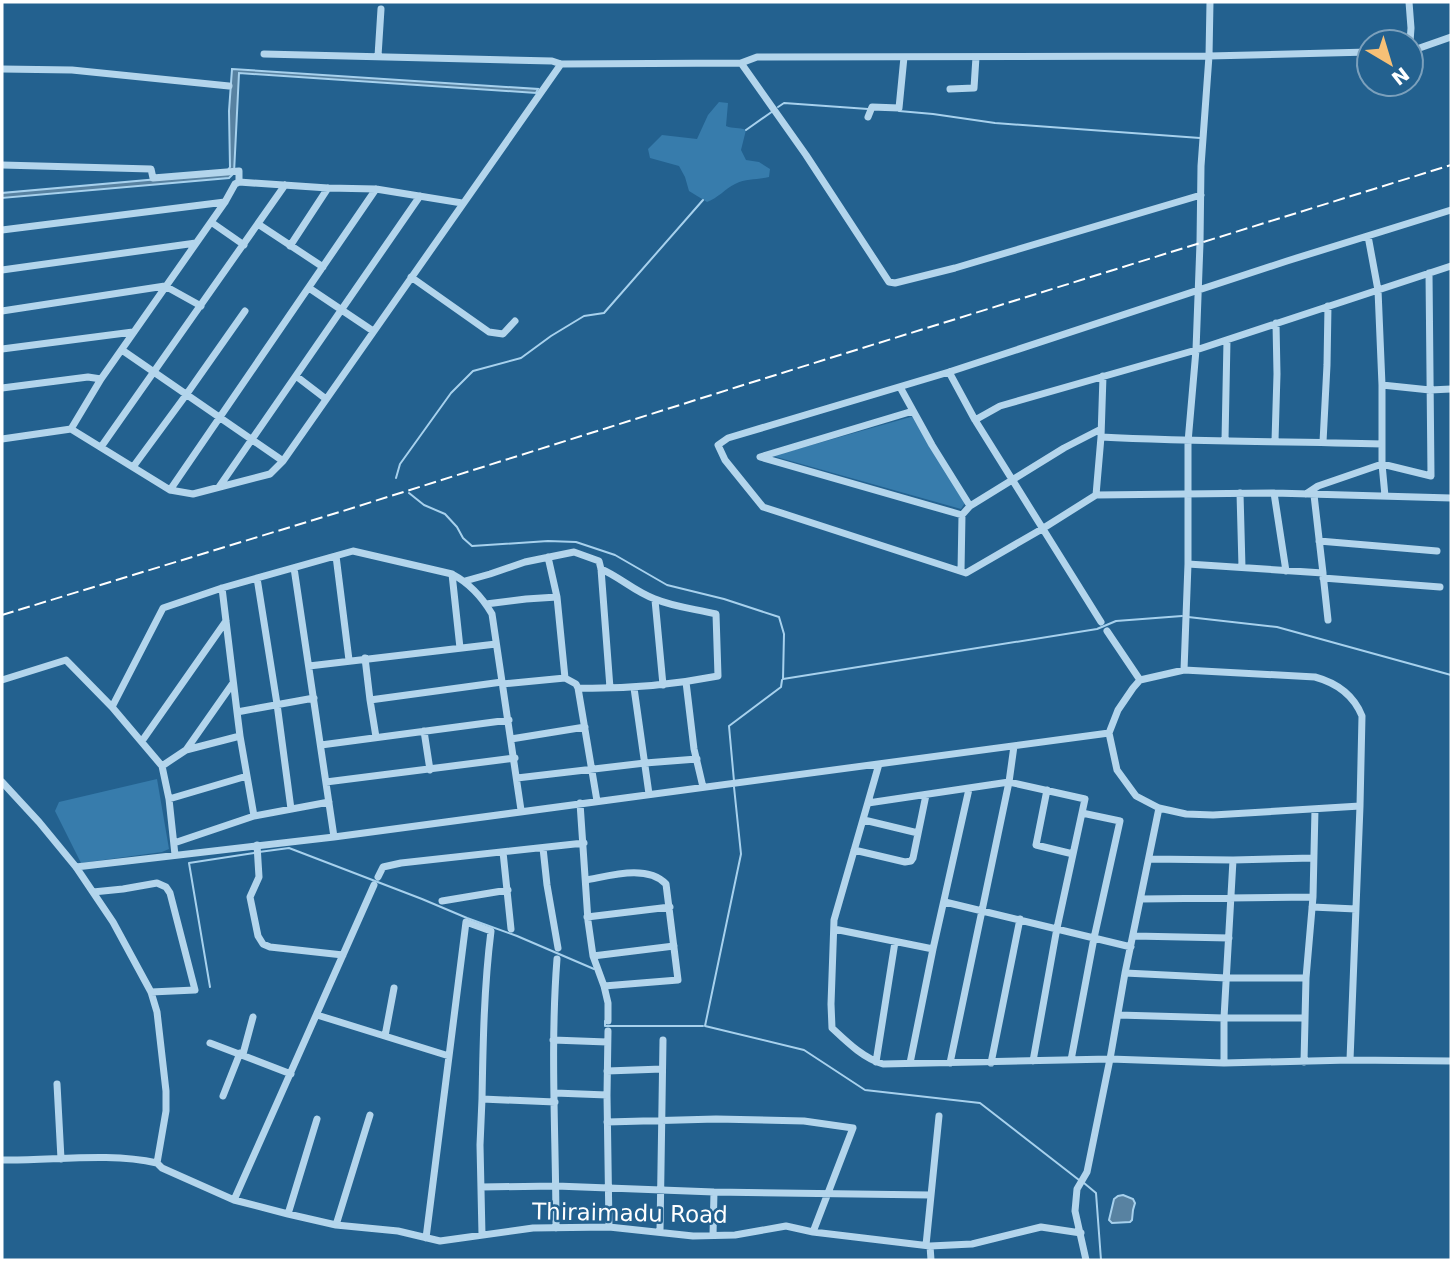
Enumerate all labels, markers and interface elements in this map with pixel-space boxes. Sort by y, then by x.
north arrow [1355,28,1425,98]
text: N [1387,63,1414,90]
street label: Thiraimadu Road [531,1198,728,1228]

